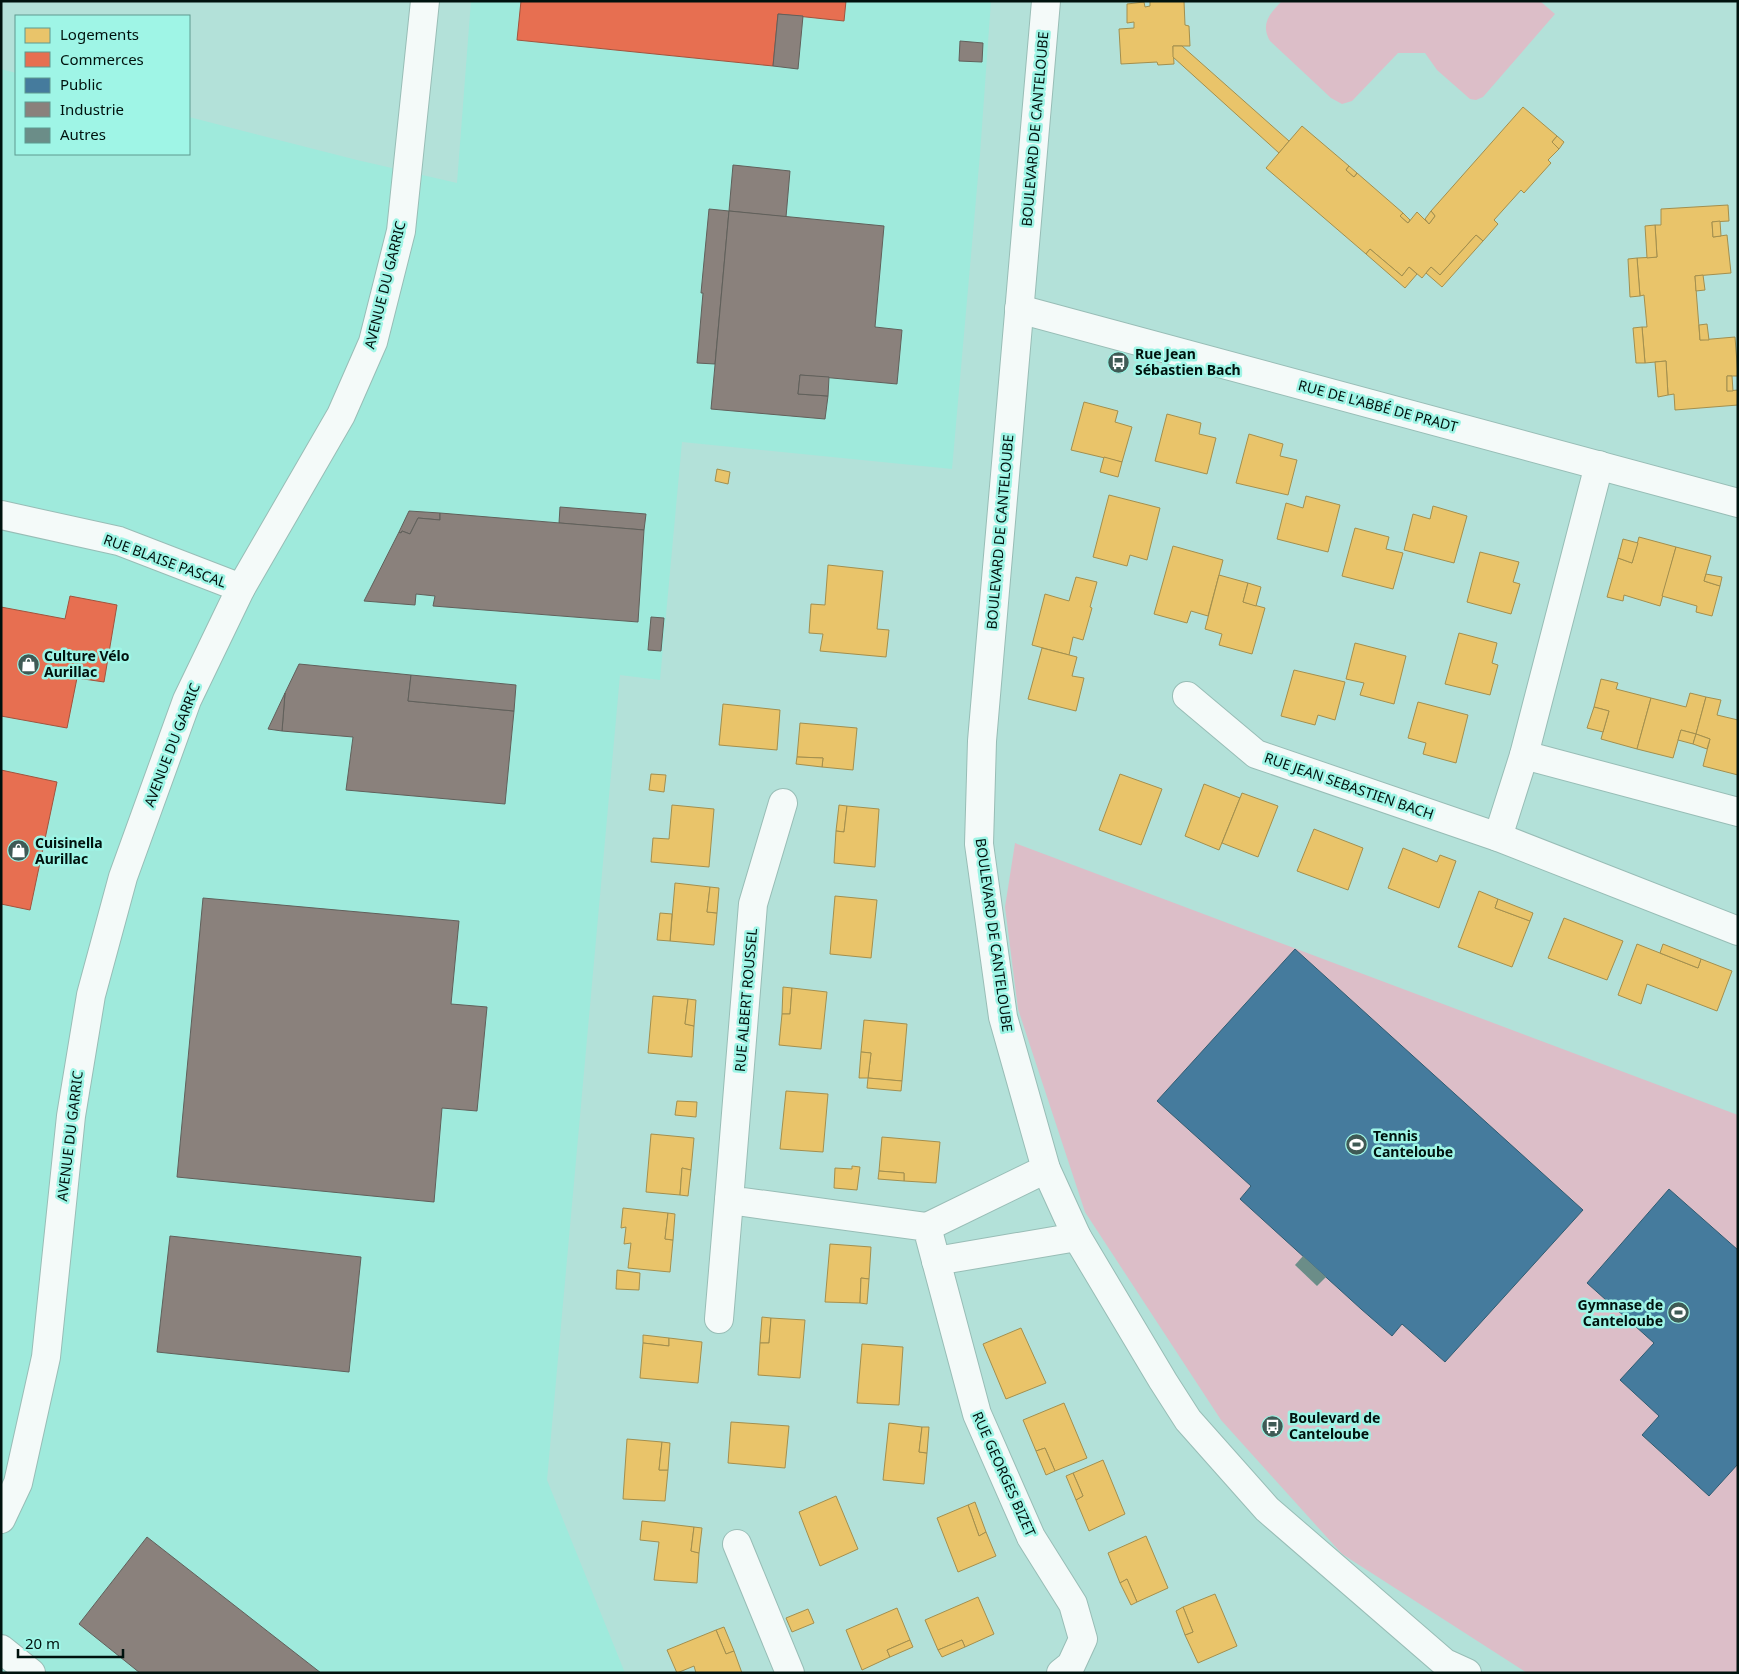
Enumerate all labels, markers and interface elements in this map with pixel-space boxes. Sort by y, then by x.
legend [15,15,190,155]
text: Logements [60,24,139,44]
street label: BOULEVARD DE CANTELOUBE [1017,31,1052,227]
text: Commerces [60,49,144,69]
text: Public [60,74,103,94]
text: Industrie [60,99,124,119]
text: Autres [60,124,106,144]
street label: AVENUE DU GARRIC [359,219,410,351]
place label: Rue Jean Sébastien Bach [1135,344,1241,379]
bus stop icon: Rue Jean Sébastien Bach [1107,350,1131,374]
street label: RUE DE L'ABBÉ DE PRADT [1296,375,1460,436]
street label: BOULEVARD DE CANTELOUBE [982,434,1017,630]
street label: RUE BLAISE PASCAL [101,530,229,592]
place label: Culture Vélo Aurillac [44,646,130,681]
shop icon: Culture Vélo Aurillac [16,652,40,676]
street label: AVENUE DU GARRIC [139,680,204,809]
street label: RUE JEAN SEBASTIEN BACH [1262,748,1436,823]
place label: Cuisinella Aurillac [35,833,103,868]
street label: BOULEVARD DE CANTELOUBE [971,837,1018,1033]
shop icon: Cuisinella Aurillac [7,839,31,863]
street label: RUE ALBERT ROUSSEL [730,927,761,1073]
street label: AVENUE DU GARRIC [52,1070,87,1202]
place label: Tennis Canteloube [1373,1126,1453,1161]
sports icon: Tennis Canteloube [1345,1132,1369,1156]
place label: Gymnase de Canteloube [1578,1295,1663,1330]
sports icon: Gymnase de Canteloube [1667,1301,1691,1325]
street label: RUE GEORGES BIZET [968,1408,1041,1539]
place label: Boulevard de Canteloube [1289,1408,1380,1443]
bus stop icon: Boulevard de Canteloube [1261,1414,1285,1438]
scale bar [18,1626,122,1658]
text: 20 m [25,1633,60,1653]

